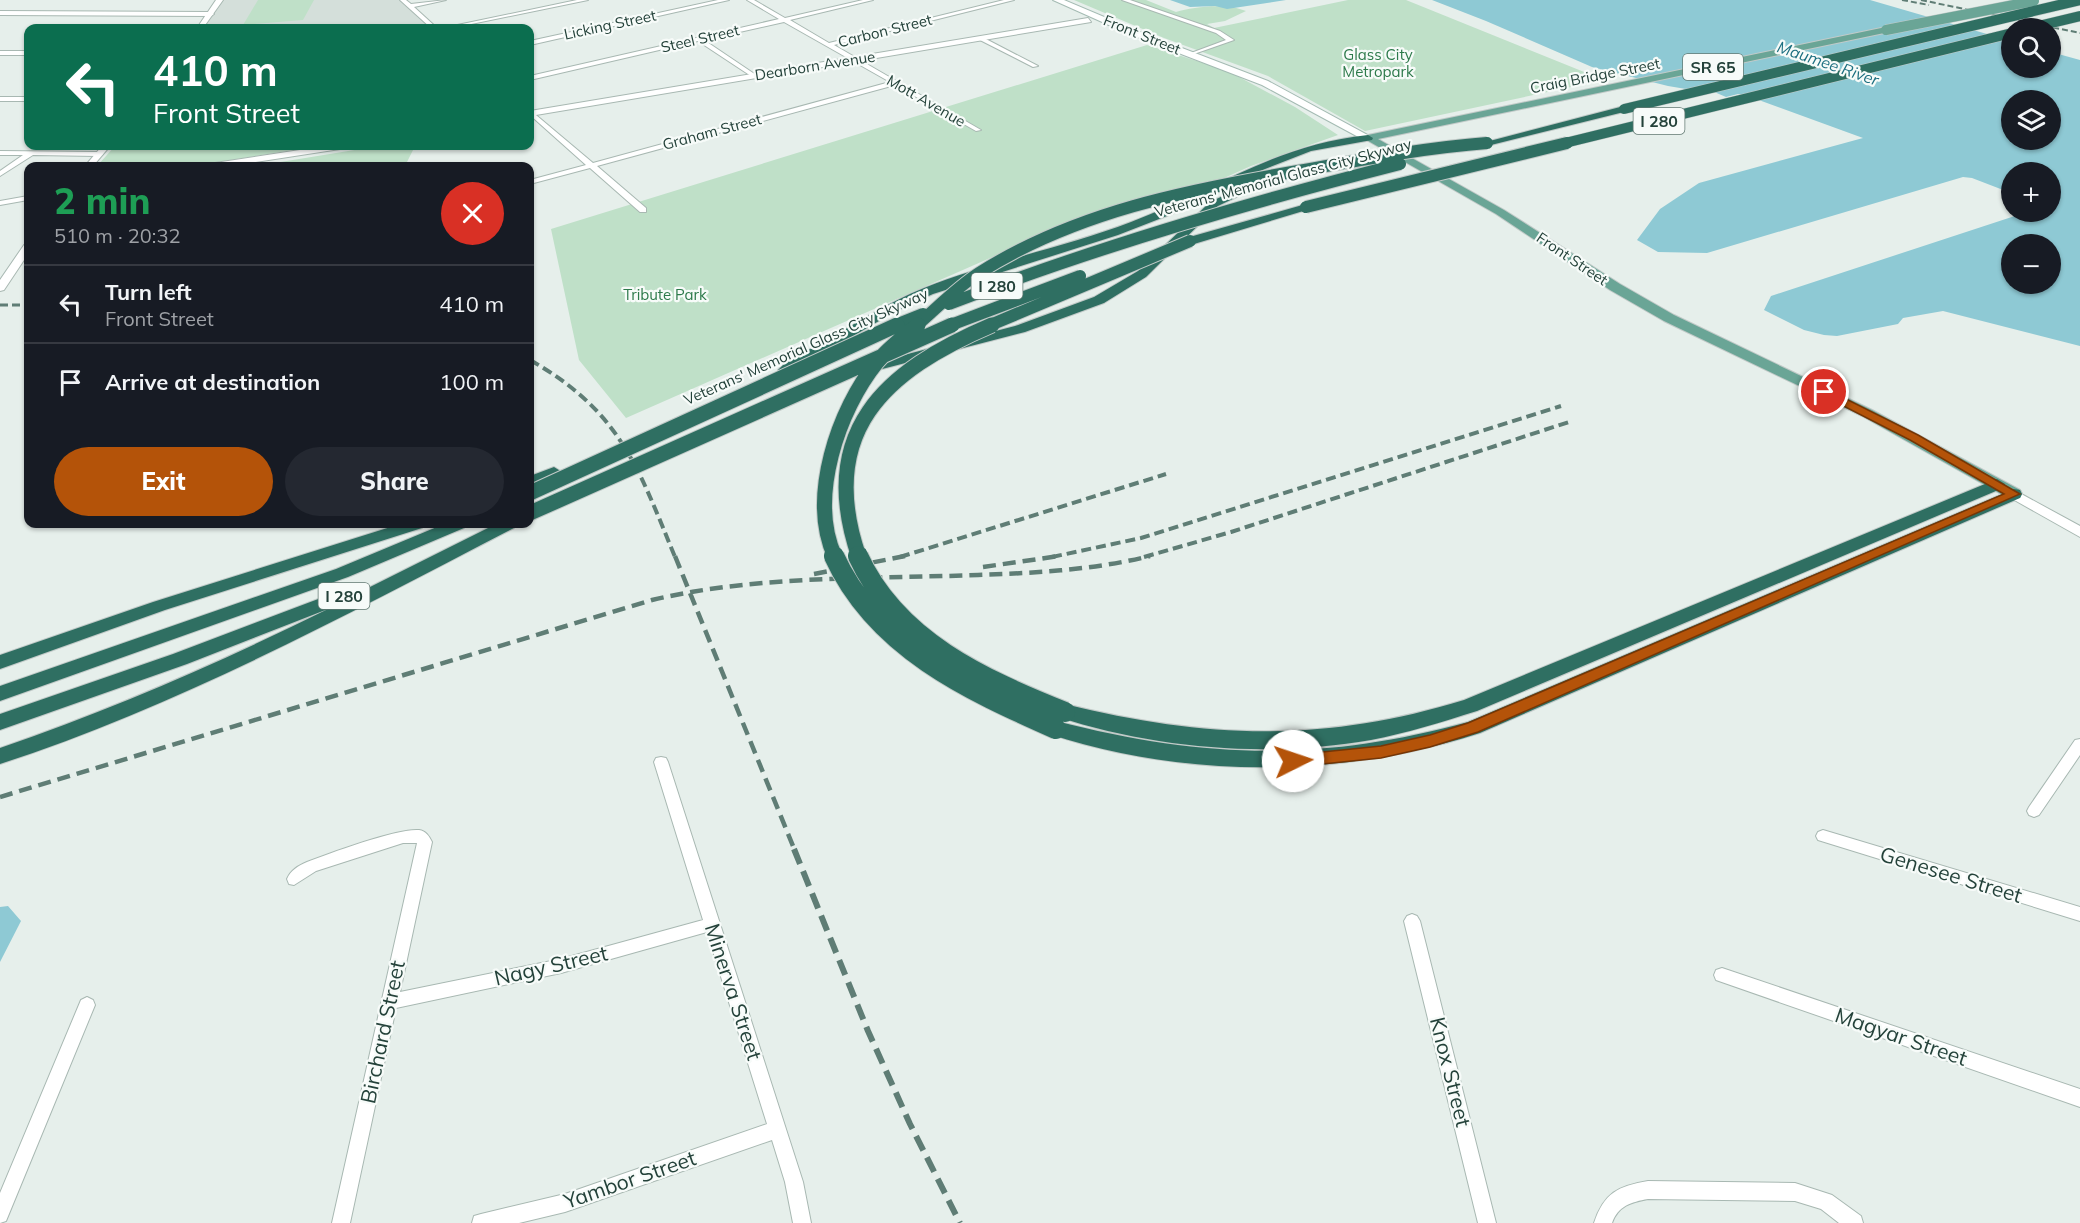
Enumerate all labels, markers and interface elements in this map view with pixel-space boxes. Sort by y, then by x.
street label: Licking Street [562,5,658,44]
street label: Carbon Street [836,10,934,51]
street label: Front Street [1101,10,1184,59]
map controls [2001,18,2061,294]
button: search [2001,18,2061,78]
street label: Steel Street [659,20,741,57]
water label: Maumee River [1775,36,1882,90]
text: 410 m [153,44,278,97]
park label: Glass City Metropark [1342,45,1414,81]
street label: Dearborn Avenue [753,47,877,84]
icon: left [54,48,132,126]
street label: Craig Bridge Street [1528,54,1661,97]
road number: SR 65 [1683,54,1743,80]
street label: Mott Avenue [883,70,969,131]
button: layers [2001,90,2061,150]
text: Front Street [153,96,300,130]
road number: I 280 [1634,108,1684,134]
street label: Graham Street [660,109,763,154]
street label: Veterans' Memorial Glass City Skyway [1152,134,1413,221]
button: + [2001,162,2061,222]
text: 2 min [54,178,150,223]
button: close [441,182,504,245]
text: 510 m · 20:32 [54,223,180,248]
street label: Front Street [1533,228,1611,289]
button: − [2001,234,2061,294]
road number: I 280 [972,273,1022,299]
text: Turn left [105,278,192,306]
street label: Veterans' Memorial Glass City Skyway [681,284,931,409]
park label: Tribute Park [623,285,707,304]
icon: left [54,288,87,321]
text: 410 m [439,290,504,318]
text: Front Street [105,306,214,331]
icon: arrive [54,366,87,399]
pin [1798,366,1849,417]
text: Arrive at destination [105,368,320,396]
text: 100 m [439,368,504,396]
icon: arrive [1807,375,1840,408]
button: Exit [54,447,273,516]
button: Share [285,447,504,516]
road number: I 280 [318,583,370,609]
position arrow [1261,729,1325,793]
street label: Genesee Street [1877,840,2026,908]
street label: Minerva Street [700,920,768,1063]
street label: Nagy Street [492,939,610,991]
street label: Birchard Street [354,958,410,1106]
street label: Magyar Street [1832,1001,1971,1071]
street label: Knox Street [1425,1014,1477,1129]
street label: Yambor Street [559,1144,699,1214]

